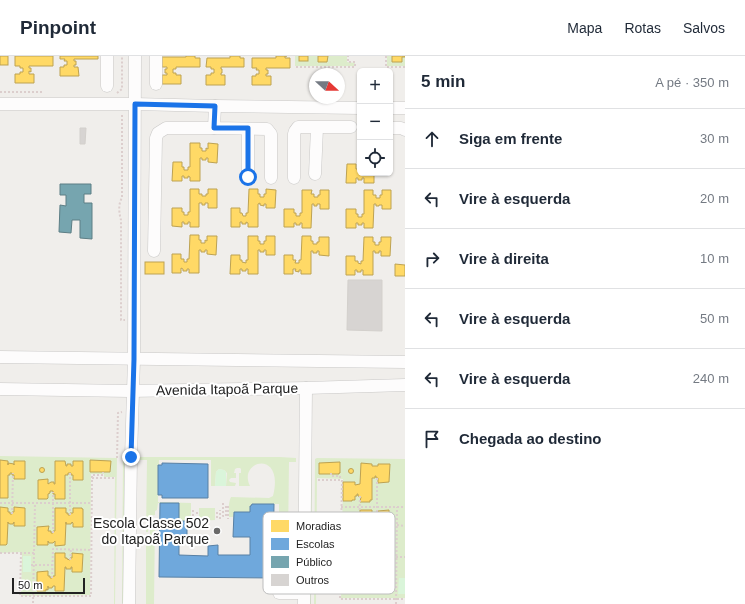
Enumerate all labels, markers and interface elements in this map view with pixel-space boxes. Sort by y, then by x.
text: Pinpoint [20,17,96,38]
text: Mapa [567,20,602,36]
text: Rotas [624,20,661,36]
text: Salvos [683,20,725,36]
north arrow [309,68,345,104]
map controls [357,68,393,176]
button: + [357,68,393,104]
text: 5 min [421,72,465,91]
text: A pé · 350 m [655,75,729,90]
button: − [357,104,393,140]
icon: ahead [421,128,443,150]
text: Siga em frente [459,130,562,147]
text: 30 m [700,131,729,146]
button: locate [357,140,393,176]
route start [239,168,257,186]
icon: left [421,188,443,210]
text: Vire à esquerda [459,190,570,207]
text: 20 m [700,191,729,206]
icon: right [421,248,443,270]
text: Vire à direita [459,250,549,267]
text: 10 m [700,251,729,266]
icon: left [421,308,443,330]
text: Vire à esquerda [459,310,570,327]
text: 50 m [700,311,729,326]
icon: left [421,368,443,390]
text: Vire à esquerda [459,370,570,387]
text: 240 m [693,371,729,386]
street label: Avenida Itapoã Parque [156,380,298,398]
icon: arrive [421,428,443,450]
text: Chegada ao destino [459,430,602,447]
route end [122,448,140,466]
legend [263,512,395,594]
place label: Escola Classe 502 do Itapoã Parque [93,515,209,547]
text: Moradias [296,520,342,532]
marker: Escola Classe 502 do Itapoã Parque [212,526,222,536]
text: Escolas [296,538,335,550]
text: Público [296,556,332,568]
text: Outros [296,574,330,586]
scale bar [12,576,85,595]
text: 50 m [18,579,42,591]

